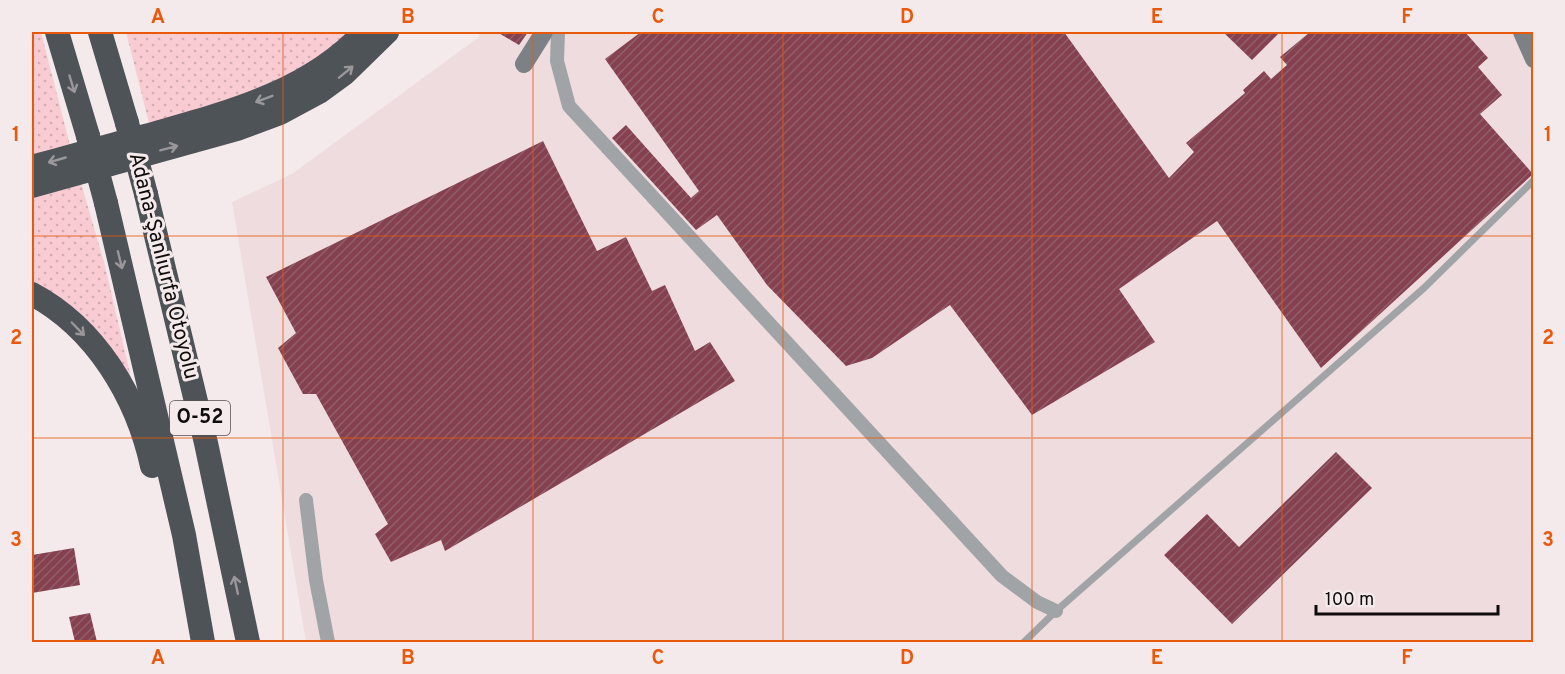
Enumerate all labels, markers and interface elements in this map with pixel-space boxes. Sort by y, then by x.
text: A [151,5,165,31]
text: B [401,5,415,31]
text: C [652,5,664,31]
text: D [900,5,914,31]
text: E [1151,5,1163,31]
text: F [1401,5,1413,31]
one-way arrow [338,65,354,78]
one-way arrow [67,74,78,93]
one-way arrow [255,94,273,105]
text: 1 [12,123,20,149]
text: 1 [1544,123,1552,149]
one-way arrow [159,142,178,154]
street label: Adana-Şanlıurfa Otoyolu [122,150,204,382]
one-way arrow [47,155,66,166]
one-way arrow [114,250,126,269]
one-way arrow [71,322,85,337]
text: 2 [10,326,22,352]
text: 2 [1542,326,1554,352]
road number: O-52 [170,401,230,435]
text: 3 [10,528,22,554]
text: 3 [1542,528,1554,554]
one-way arrow [230,576,241,595]
scale bar [1316,578,1498,616]
text: 100 m [1325,589,1374,612]
text: A [151,646,165,672]
text: B [401,646,415,672]
text: C [652,646,664,672]
text: D [900,646,914,672]
text: E [1151,646,1163,672]
text: F [1401,646,1413,672]

